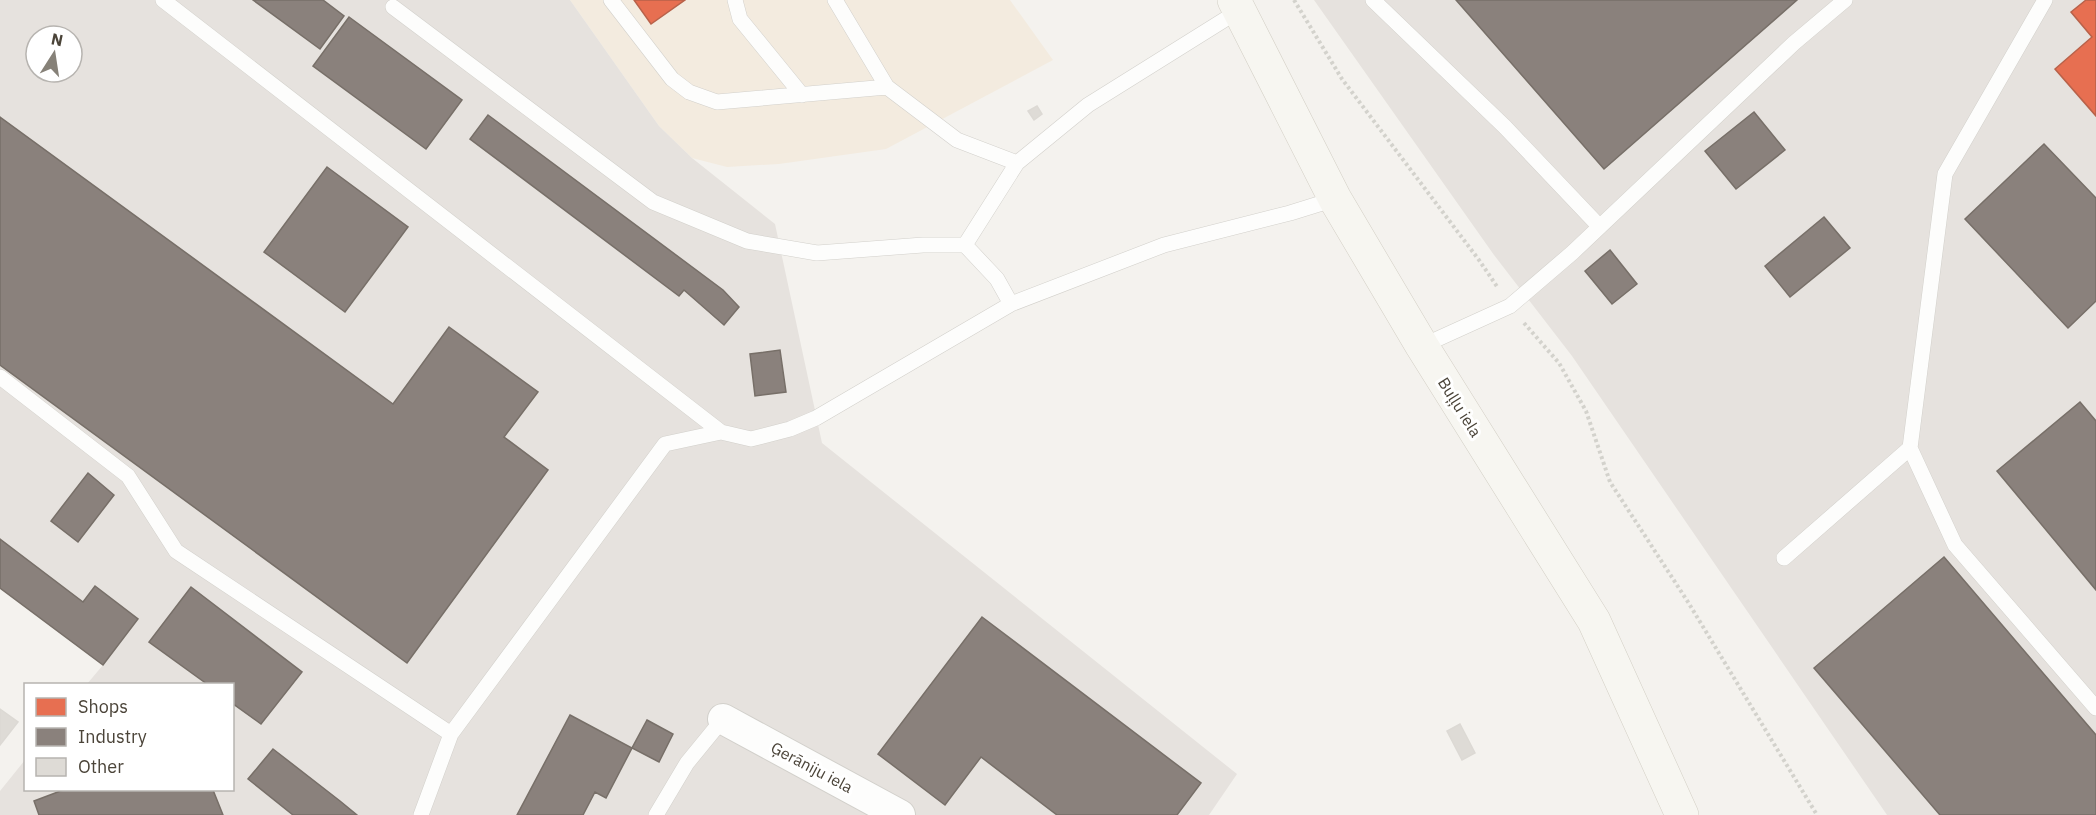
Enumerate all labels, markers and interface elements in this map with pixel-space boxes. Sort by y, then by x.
north arrow [24,24,84,84]
text: N [49,28,65,50]
street label: Buļļu iela [1433,373,1486,441]
legend [24,683,234,791]
text: Shops [78,695,128,718]
text: Industry [78,725,147,748]
street label: Ģerāniju iela [768,737,857,797]
text: Other [78,755,124,778]

